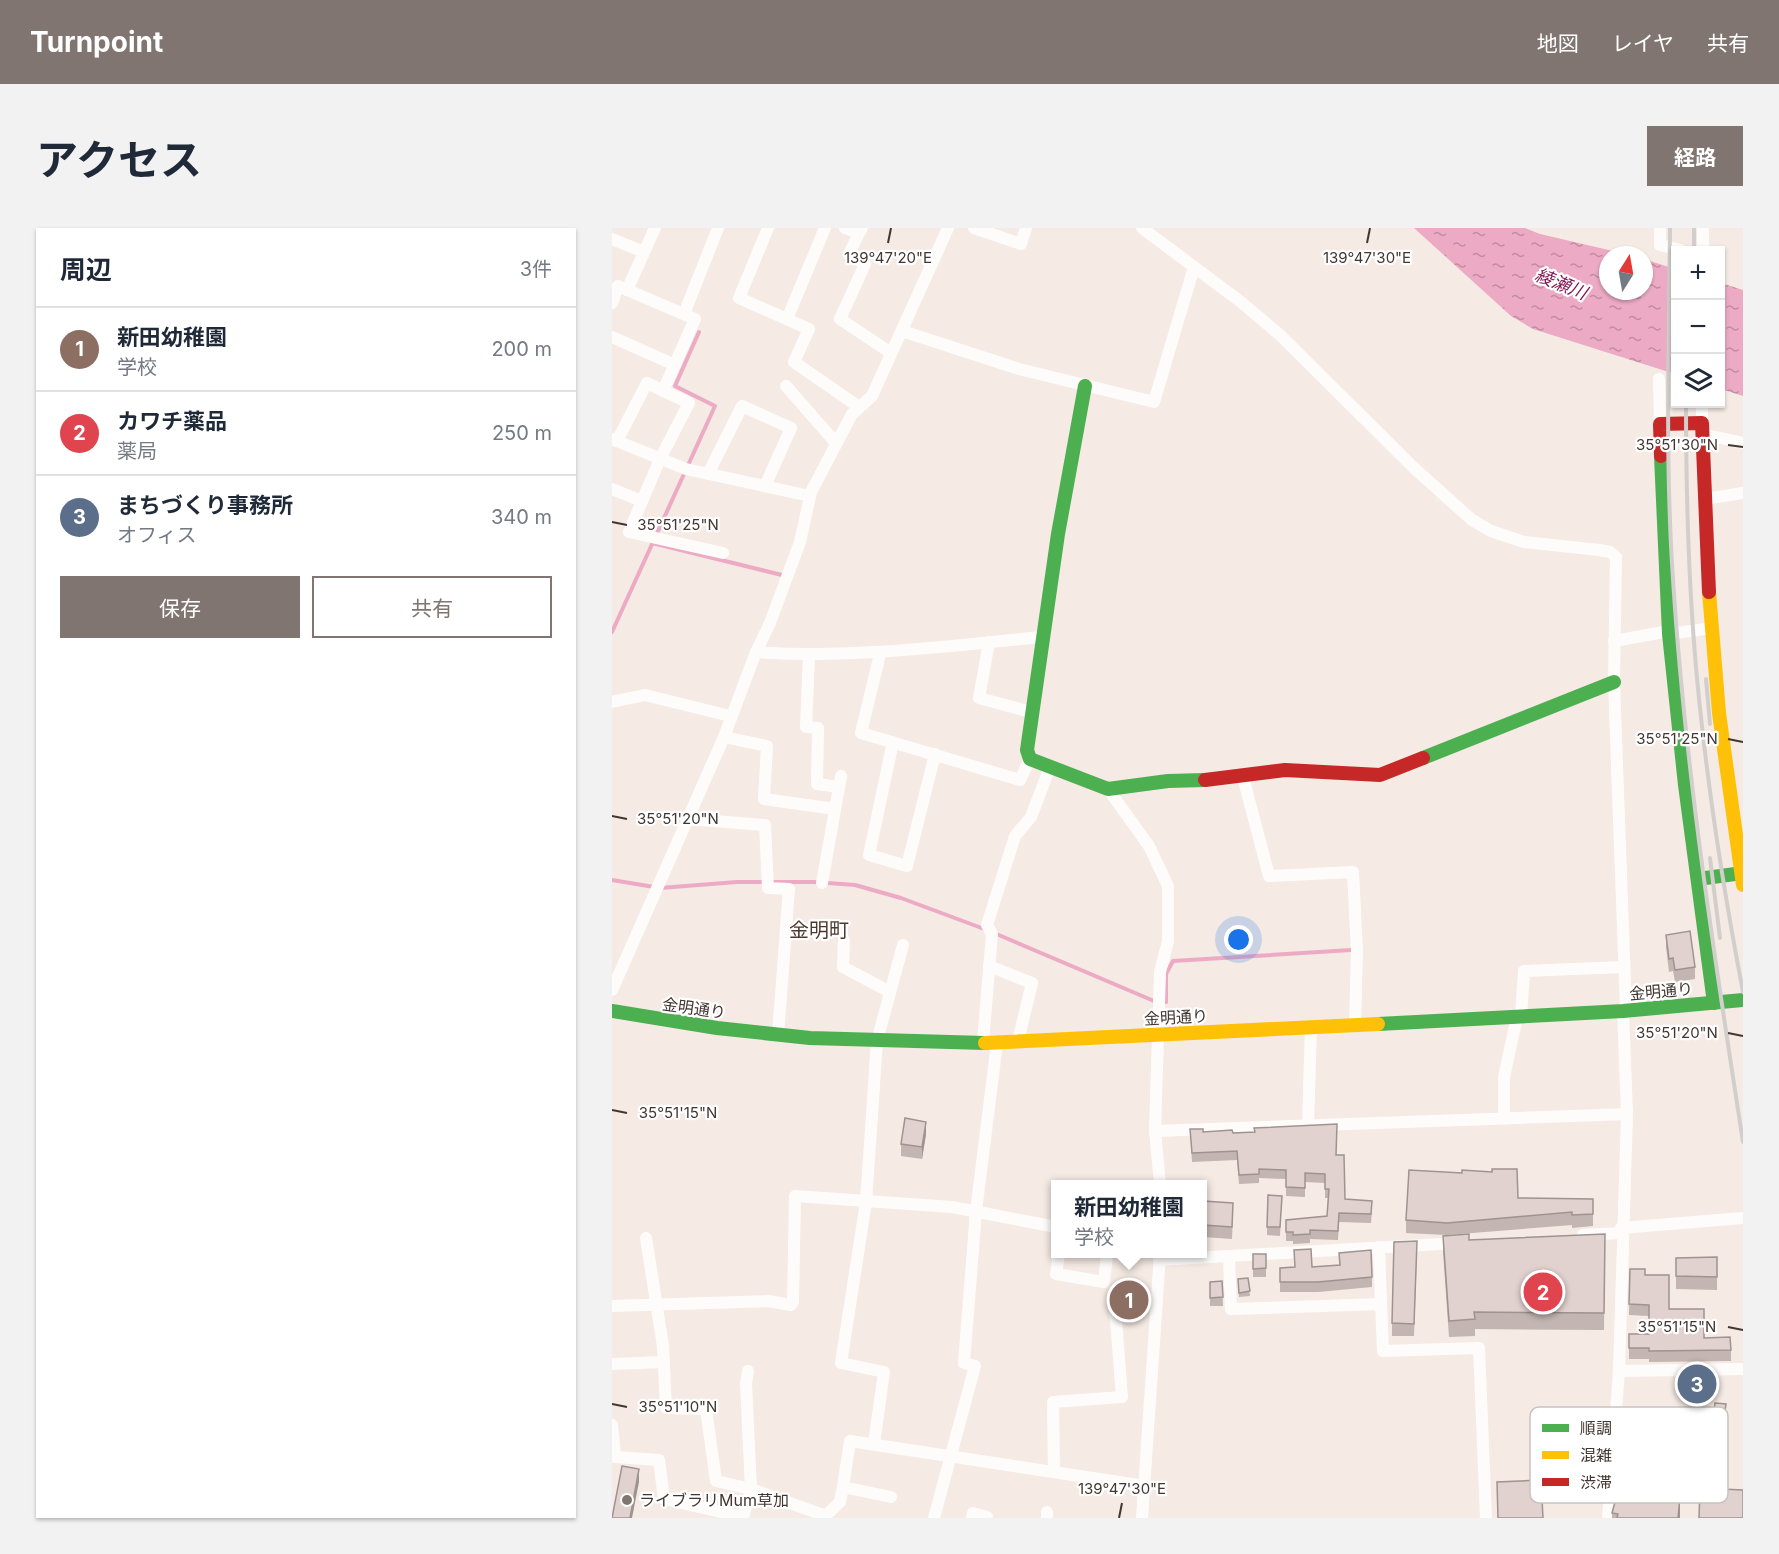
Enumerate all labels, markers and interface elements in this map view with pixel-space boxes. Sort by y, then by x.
text: Turnpoint [30,25,163,59]
text: 地図 [1537,31,1579,56]
text: レイヤ [1612,31,1674,56]
text: 共有 [1707,31,1749,56]
button: 経路 [1647,126,1743,186]
text: アクセス [36,134,202,185]
north arrow [1599,246,1653,300]
map controls [1671,246,1725,408]
button: + [1671,246,1725,300]
text: 139°47'20"E [844,248,932,267]
text: 139°47'30"E [1323,248,1411,267]
text: 周辺 [60,254,112,285]
text: 3件 [520,257,552,281]
water label: 綾瀬川 [1532,264,1592,304]
button: − [1671,300,1725,354]
text: 新田幼稚園 [117,324,227,350]
text: 1 [75,337,84,361]
text: 200 m [491,337,552,361]
button: layers [1671,354,1725,408]
text: 学校 [117,355,157,379]
text: カワチ薬品 [117,408,227,434]
text: 2 [73,421,86,445]
text: 250 m [492,421,552,445]
text: 35°51'30"N [1636,435,1718,454]
text: 薬局 [117,439,157,463]
text: まちづくり事務所 [117,492,293,518]
text: 3 [73,505,86,529]
text: 340 m [491,505,552,529]
text: 35°51'25"N [637,515,719,534]
text: オフィス [117,523,197,547]
button: 保存 [60,576,300,638]
button: 共有 [312,576,552,638]
text: 35°51'25"N [1636,729,1718,748]
text: 35°51'20"N [637,809,719,828]
district label: 金明町 [789,918,849,942]
your location [1224,925,1253,954]
street label: 金明通り [1628,978,1694,1004]
street label: 金明通り [661,994,727,1022]
street label: 金明通り [1144,1005,1208,1029]
text: 35°51'20"N [1636,1023,1718,1042]
text: 35°51'15"N [639,1103,717,1122]
popup [1051,1180,1207,1258]
text: 新田幼稚園 [1074,1194,1184,1220]
text: 学校 [1074,1225,1114,1249]
pin: 2 [1524,1270,1562,1314]
pin: 1 [1110,1278,1148,1322]
text: 35°51'15"N [1638,1317,1716,1336]
pin: 3 [1678,1362,1716,1406]
text: 35°51'10"N [639,1397,717,1416]
legend [1530,1407,1728,1503]
text: 順調 [1580,1418,1612,1438]
text: 混雑 [1580,1445,1612,1465]
text: 渋滞 [1580,1472,1612,1492]
text: 139°47'30"E [1078,1479,1166,1498]
place label: ライブラリMum草加 [639,1490,789,1510]
marker: ライブラリMum草加 [620,1493,634,1507]

